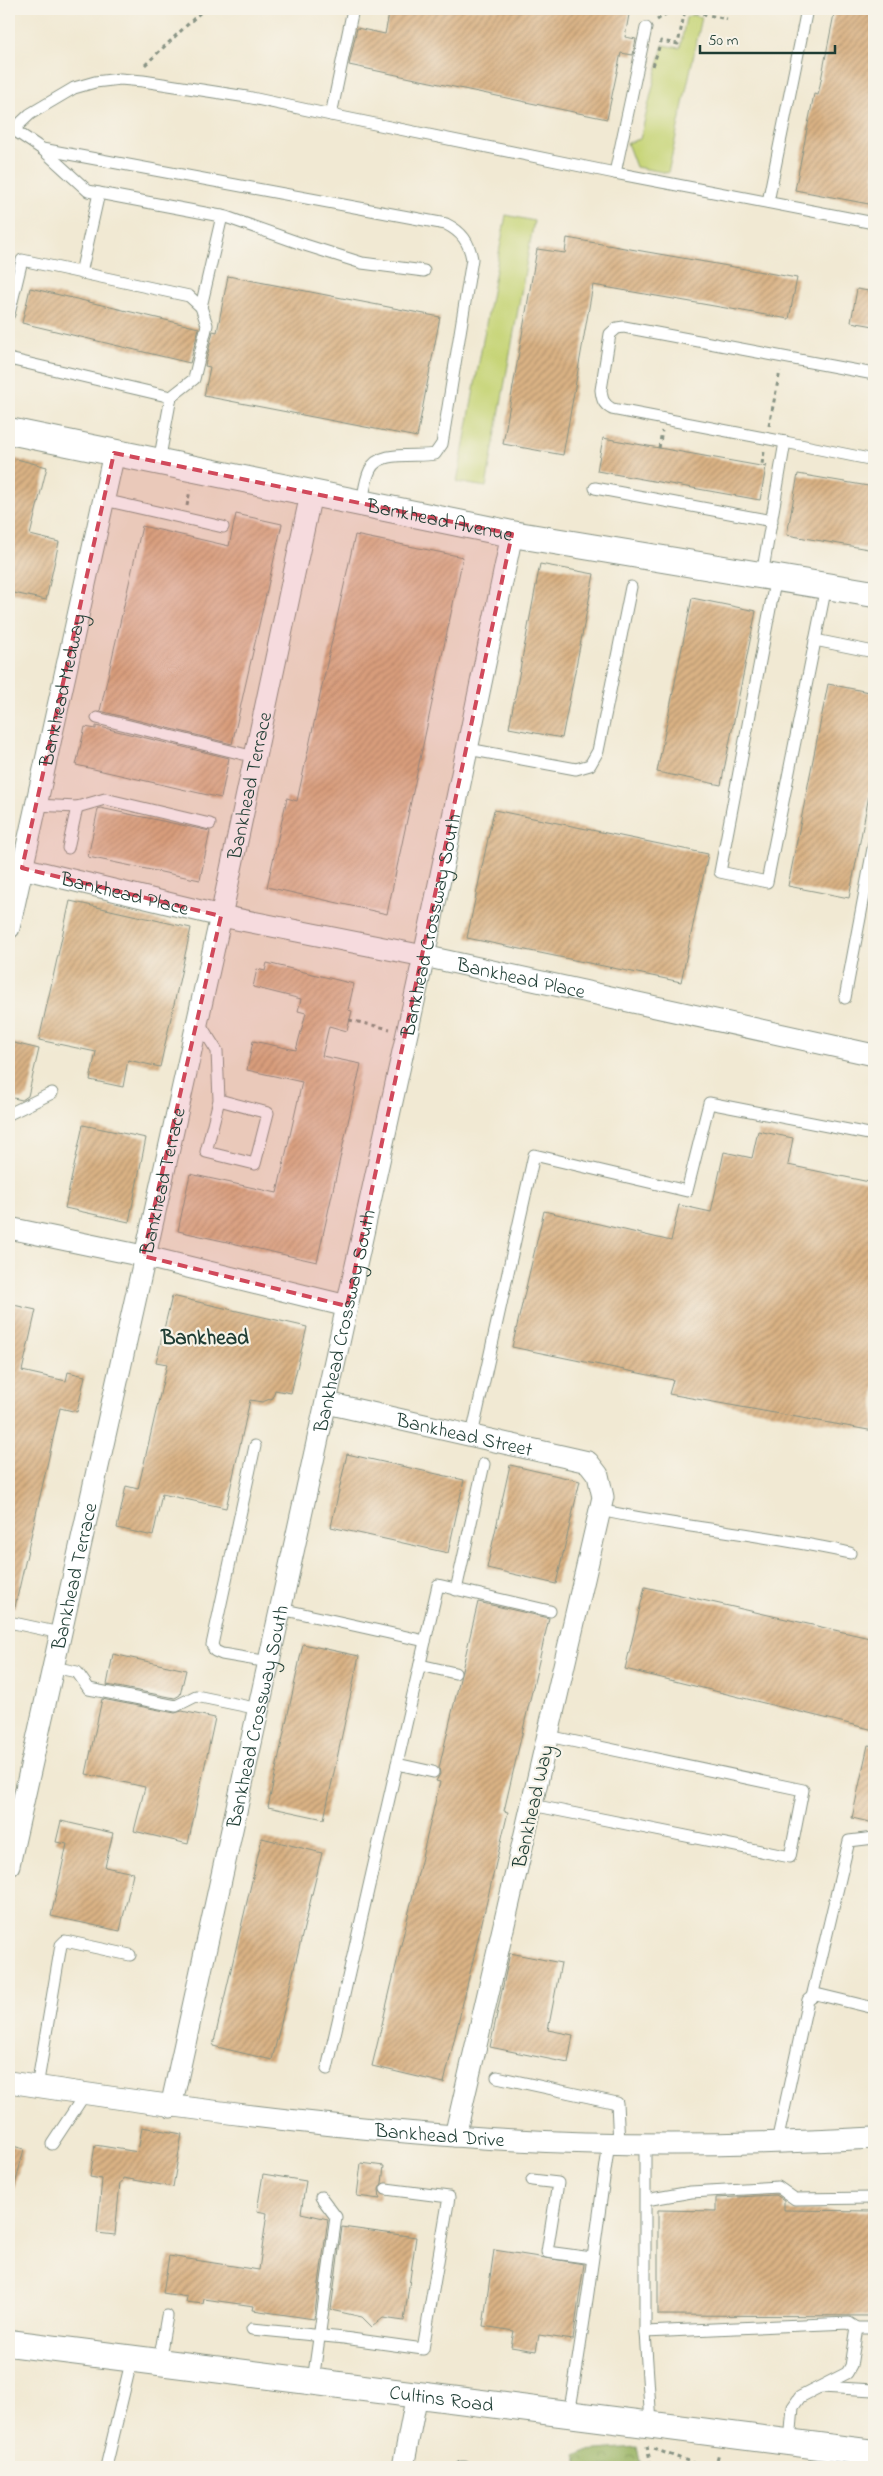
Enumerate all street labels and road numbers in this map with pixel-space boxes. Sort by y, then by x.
street label: Bankhead Avenue [363,492,515,551]
street label: Bankhead Medway [33,611,95,770]
street label: Bankhead Terrace [221,709,281,863]
street label: Bankhead Crossway South [394,811,470,1041]
street label: Bankhead Place [56,866,192,925]
street label: Bankhead Place [453,951,588,1008]
street label: Bankhead Terrace [134,1105,195,1259]
street label: Bankhead Crossway South [307,1207,385,1436]
street label: Bankhead Street [392,1407,535,1466]
street label: Bankhead Terrace [45,1500,106,1654]
street label: Bankhead Crossway South [221,1603,298,1832]
street label: Bankhead Way [506,1742,563,1872]
street label: Bankhead Drive [372,2117,505,2156]
street label: Cultins Road [387,2379,495,2421]

